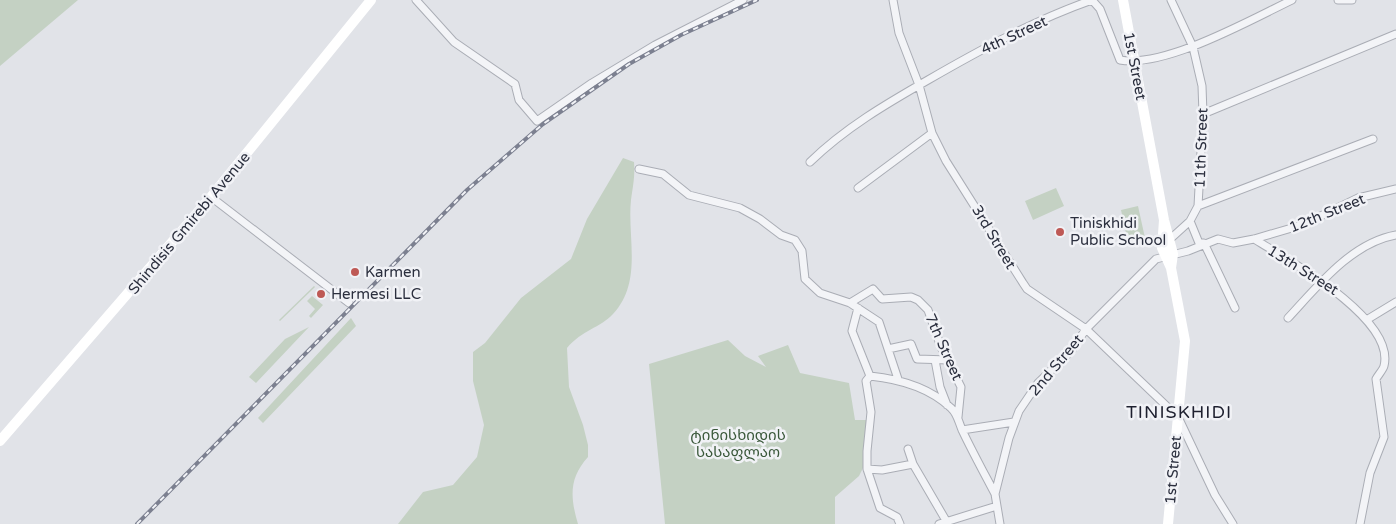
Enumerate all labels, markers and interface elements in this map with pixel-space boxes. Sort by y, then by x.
street label: 4th Street [978,12,1050,58]
street label: 1st Street [1120,30,1150,102]
street label: 11th Street [1191,107,1211,189]
street label: Shindisis Gmirebi Avenue [124,148,254,298]
street label: 12th Street [1286,189,1368,236]
street label: 3rd Street [968,202,1020,272]
place label: Tiniskhidi Public School [1070,214,1166,249]
marker: Tiniskhidi Public School [1054,226,1066,238]
street label: 13th Street [1264,241,1342,299]
place label: Karmen [365,263,421,281]
marker: Karmen [349,266,361,278]
place label: Hermesi LLC [331,285,421,303]
marker: Hermesi LLC [315,288,327,300]
street label: 7th Street [921,311,967,383]
street label: 2nd Street [1025,330,1087,399]
district label: TINISKHIDI [1126,401,1232,423]
park label: ტინისხიდის სასაფლაო [690,426,786,461]
street label: 1st Street [1161,435,1185,505]

